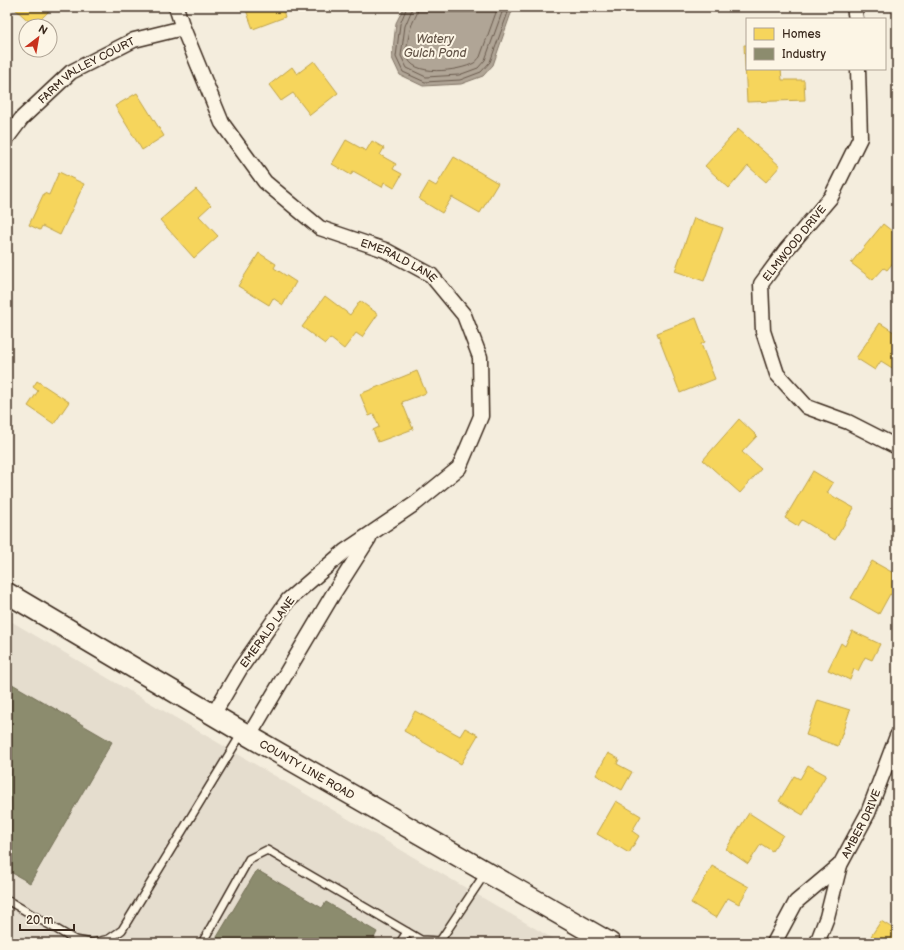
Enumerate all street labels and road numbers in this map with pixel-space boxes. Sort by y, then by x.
street label: FARM VALLEY COURT [36,35,137,106]
street label: ELMWOOD DRIVE [760,203,829,284]
street label: EMERALD LANE [359,236,440,285]
street label: EMERALD LANE [237,594,297,670]
street label: COUNTY LINE ROAD [257,737,357,802]
street label: AMBER DRIVE [839,787,883,860]

